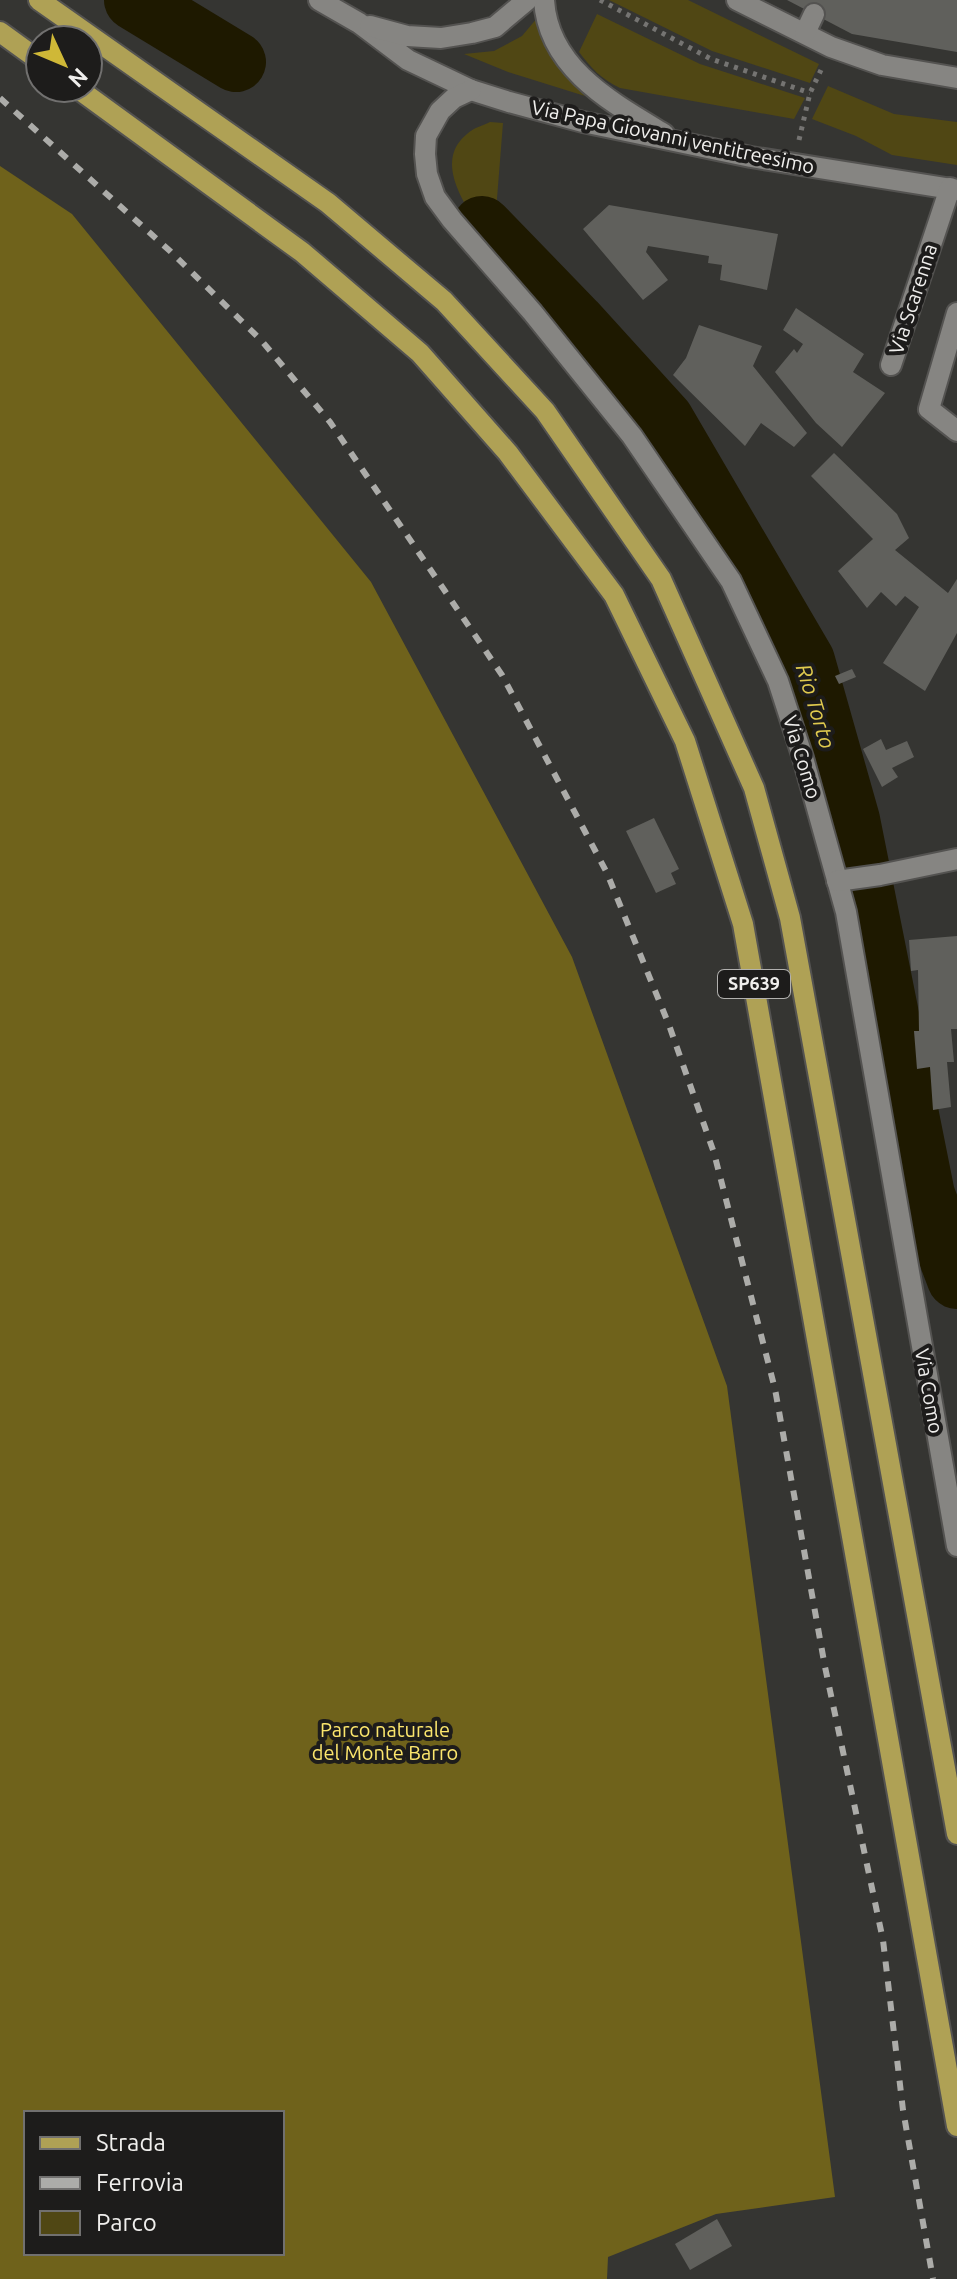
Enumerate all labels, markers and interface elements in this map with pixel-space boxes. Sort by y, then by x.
north arrow [24,24,104,104]
text: N [64,64,93,93]
street label: Via Papa Giovanni ventitreesimo [530,95,817,178]
street label: Via Scarenna [884,241,941,357]
water label: Rio Torto [792,661,841,751]
street label: Via Como [779,712,826,801]
road number: SP639 [718,970,790,998]
street label: Via Como [911,1347,948,1435]
park label: Parco naturale del Monte Barro [312,1718,458,1764]
legend [24,2111,284,2255]
text: Strada [96,2129,166,2156]
text: Ferrovia [96,2169,184,2196]
text: Parco [96,2209,157,2236]

